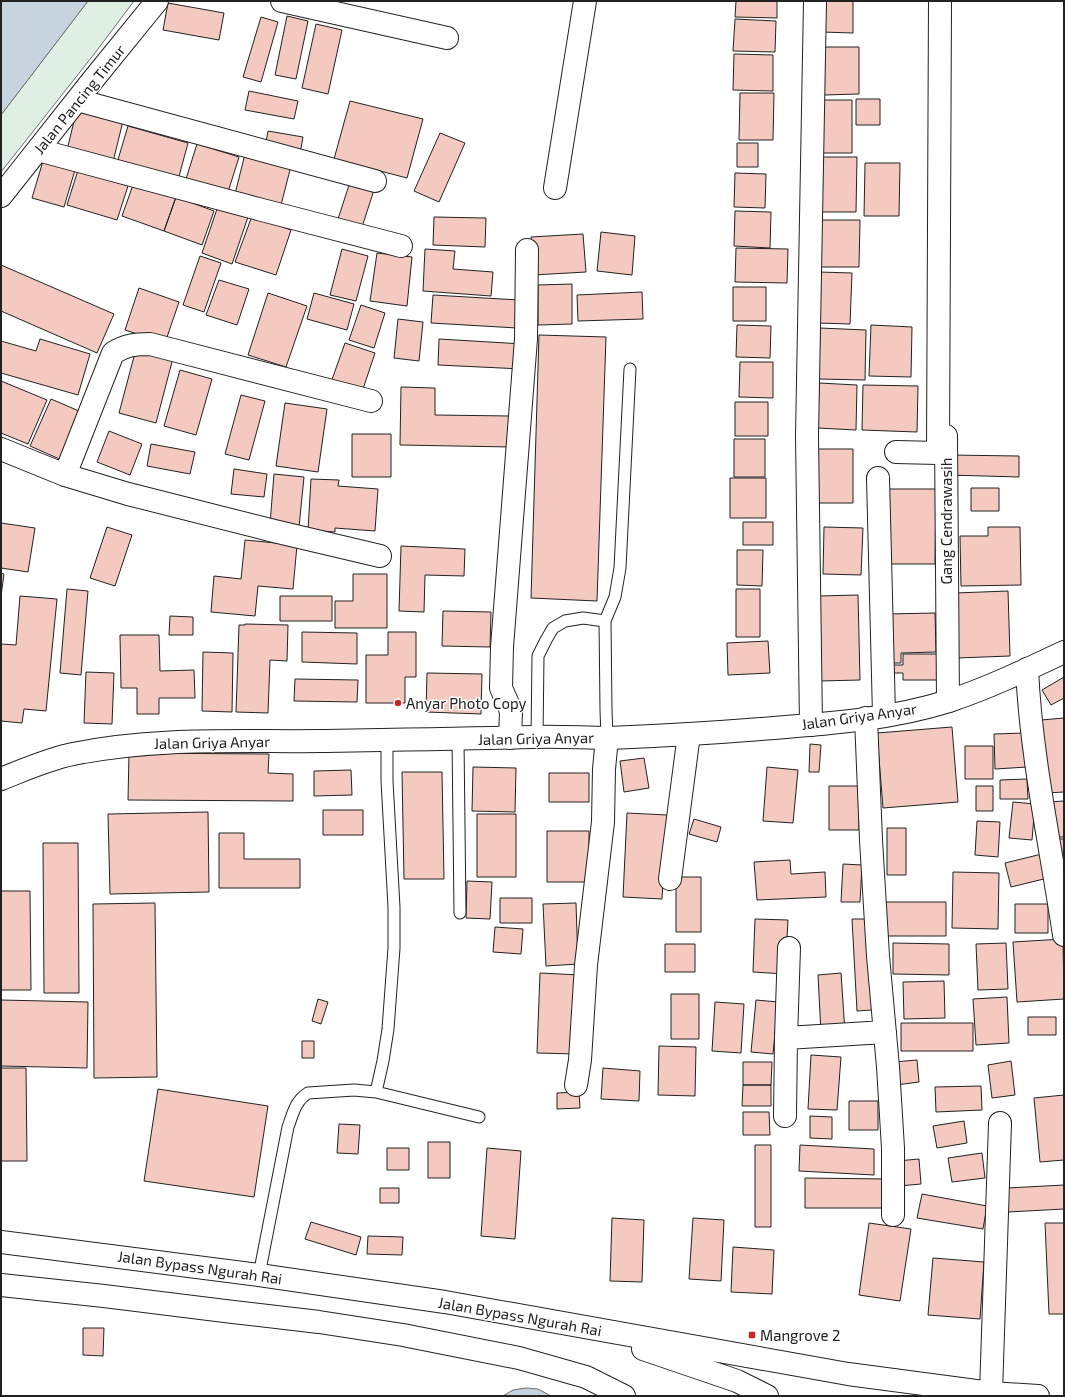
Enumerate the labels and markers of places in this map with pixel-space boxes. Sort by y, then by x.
place label: Anyar Photo Copy [406,694,527,712]
marker: Anyar Photo Copy [393,698,403,708]
place label: Mangrove 2 [760,1326,840,1344]
marker: Mangrove 2 [747,1330,757,1340]

